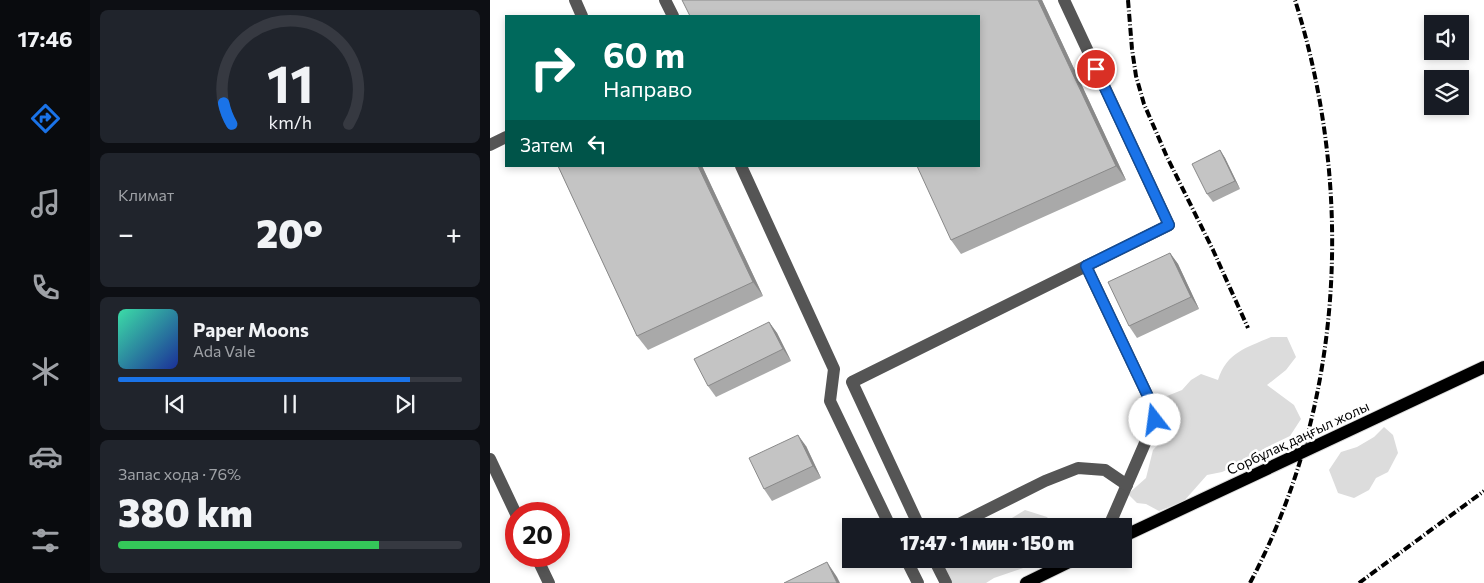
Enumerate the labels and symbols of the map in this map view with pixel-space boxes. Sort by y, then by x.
pin [1075,48,1117,90]
position arrow [1128,393,1180,445]
street label: Сорбұлақ даңғыл жолы [1224,397,1372,478]
speed limit sign: 20 [505,502,570,567]

